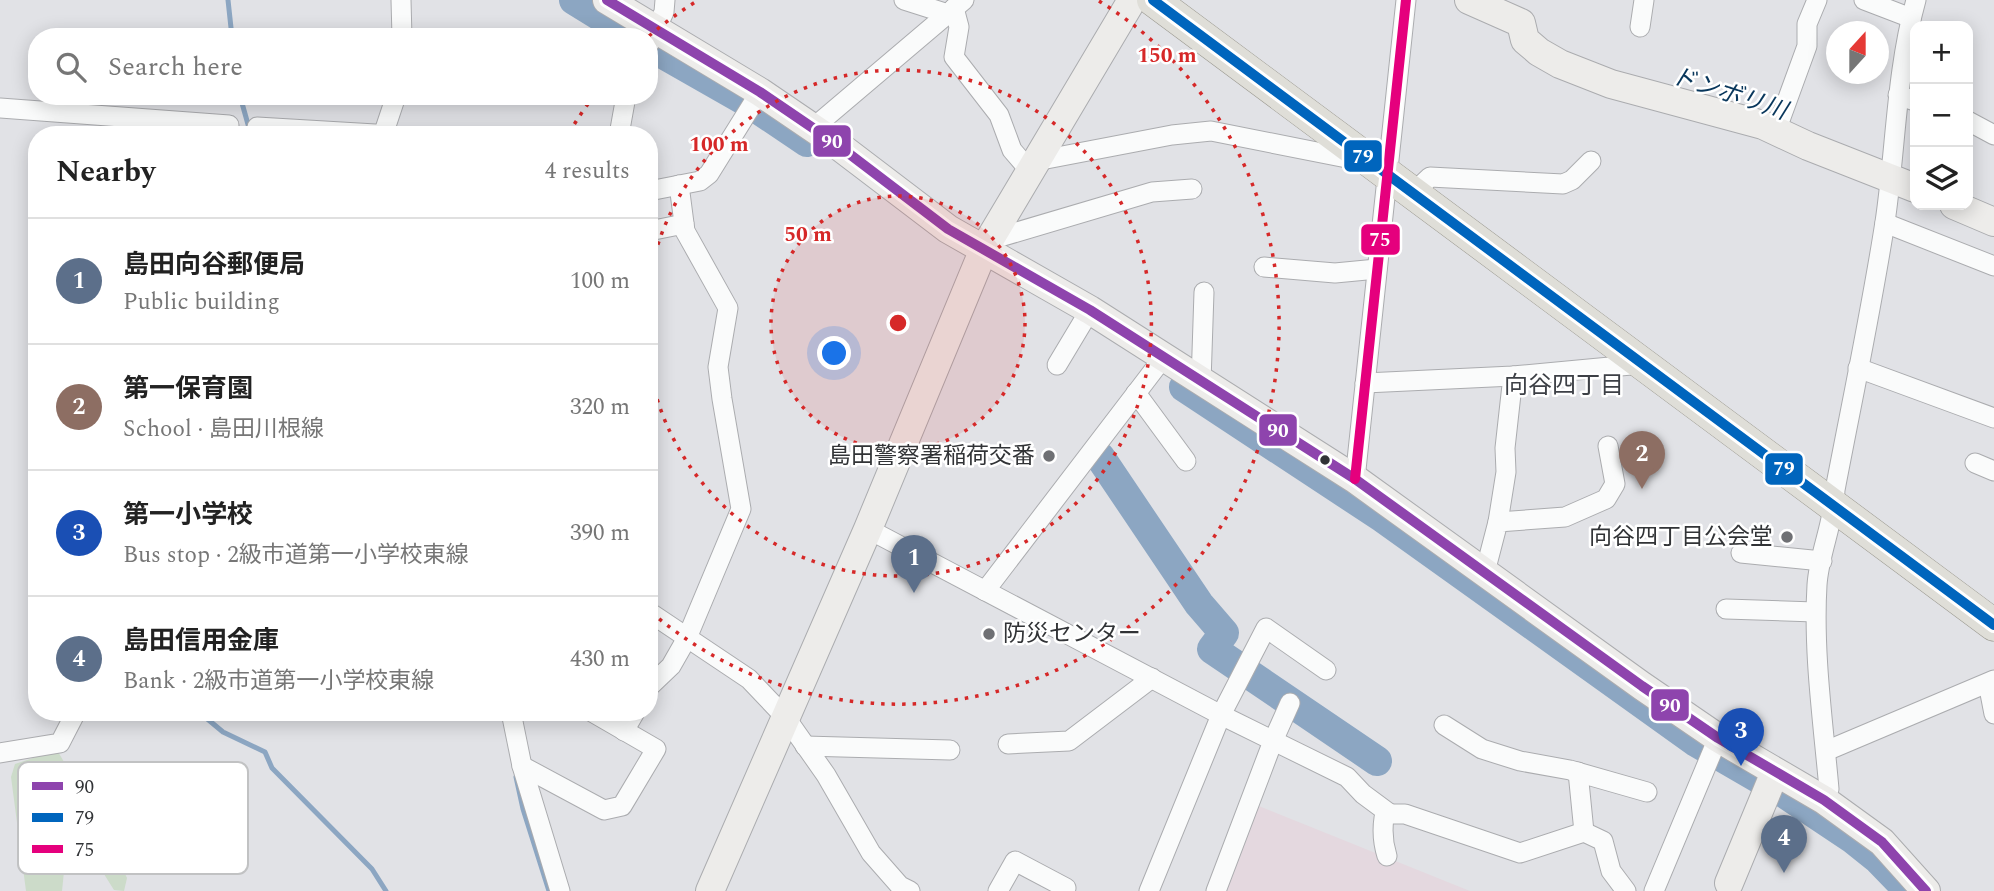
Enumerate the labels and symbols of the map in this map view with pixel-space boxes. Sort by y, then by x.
north arrow [1826,21,1889,84]
text: 150 m [1137,40,1197,72]
water label: ドンボリ川 [1666,58,1794,131]
line badge: 90 [812,124,852,158]
text: 90 [821,128,843,157]
text: 100 m [689,129,749,161]
line badge: 79 [1343,139,1383,173]
text: 79 [1352,143,1374,172]
text: 50 m [784,219,832,251]
line badge: 75 [1360,223,1401,256]
text: 75 [1369,226,1391,255]
centre of rings [886,311,910,335]
your location [817,336,851,370]
district label: 向谷四丁目 [1504,368,1624,404]
line badge: 90 [1258,413,1298,447]
text: 90 [1267,417,1289,446]
pin: 2 [1619,431,1665,489]
place label: 島田警察署稲荷交番 [828,439,1035,474]
marker: 島田警察署稲荷交番 [1041,448,1057,464]
line badge: 79 [1764,452,1804,486]
unlabelled marker [1318,453,1332,467]
text: 79 [1773,455,1795,484]
place label: 向谷四丁目公会堂 [1589,520,1773,555]
marker: 向谷四丁目公会堂 [1779,529,1795,545]
pin: 1 [891,535,937,593]
place label: 防災センター [1003,617,1141,652]
marker: 防災センター [981,626,997,642]
line badge: 90 [1650,688,1690,722]
text: 90 [1659,692,1681,721]
pin: 3 [1718,708,1764,766]
legend [18,762,248,874]
text: 90 [75,773,94,802]
text: 79 [75,804,94,833]
pin: 4 [1761,815,1807,873]
text: 75 [75,836,94,865]

